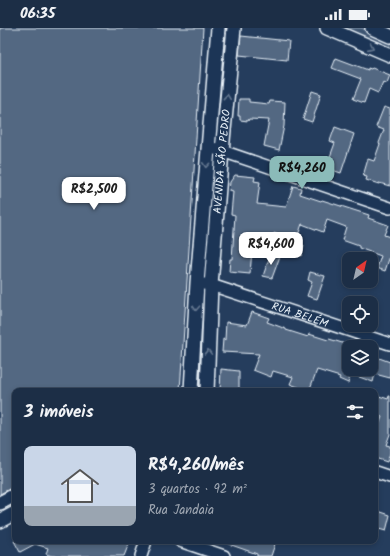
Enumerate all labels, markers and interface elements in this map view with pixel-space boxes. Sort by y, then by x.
text: 06:35 [20,2,55,26]
one-way arrow [368,43,375,51]
one-way arrow [222,94,231,100]
street label: AVENIDA SÃO PEDRO [209,108,236,214]
pin: R$4,260 [265,156,339,190]
text: R$4,260 [278,158,326,179]
one-way arrow [202,162,211,168]
pin: R$2,500 [57,177,131,211]
text: R$2,500 [71,179,117,200]
pin: R$4,600 [234,232,308,266]
text: R$4,600 [248,234,294,255]
north arrow [342,252,378,288]
map controls [342,252,378,376]
button: locate [342,296,378,332]
street label: RUA BELÉM [269,298,331,333]
one-way arrow [191,305,200,311]
button: layers [342,340,378,376]
one-way arrow [204,349,213,355]
text: 3 imóveis [24,399,94,426]
icon: filters [344,401,366,423]
text: R$4,260/mês [148,452,244,479]
icon: home [56,462,104,510]
text: 3 quartos · 92 m² [148,479,247,500]
text: Rua Jandaia [148,500,214,521]

